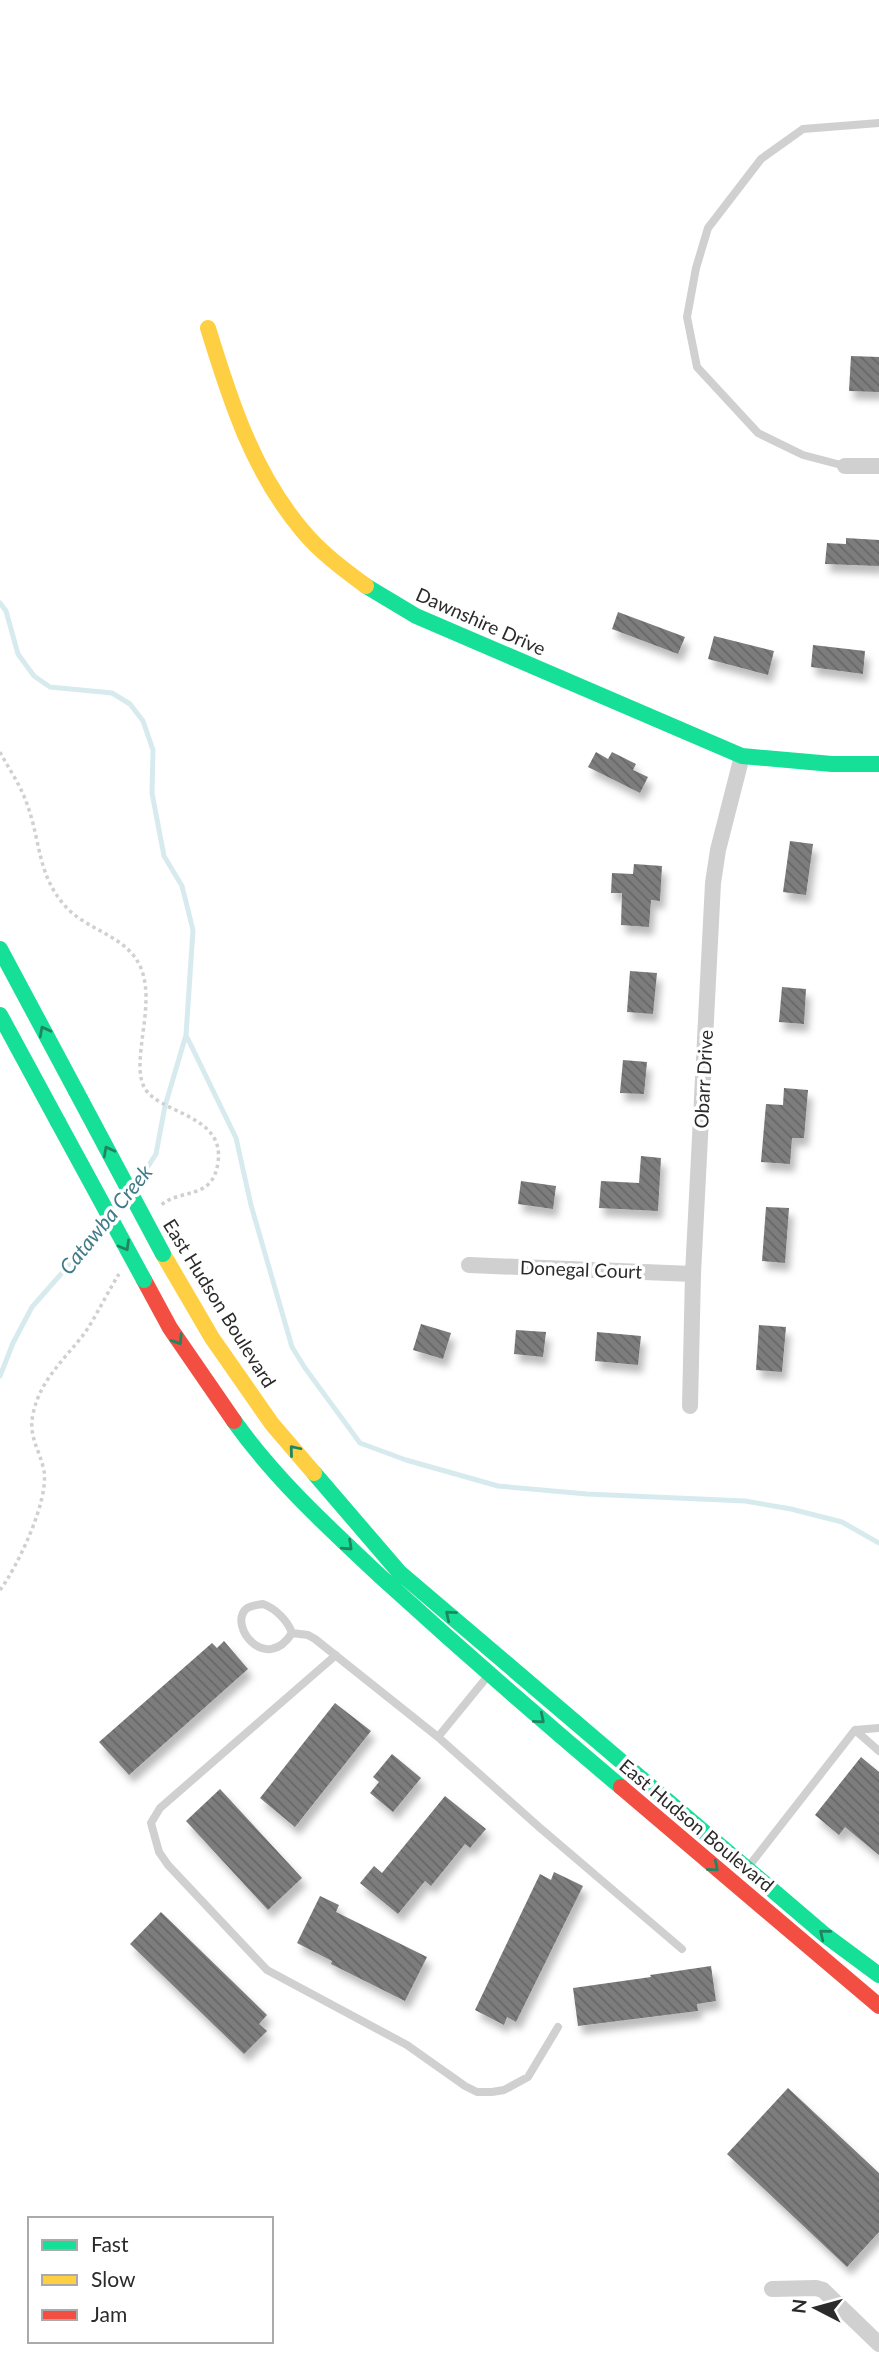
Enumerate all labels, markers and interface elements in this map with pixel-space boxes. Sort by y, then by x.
street label: Dawnshire Drive [413,582,549,660]
one-way arrow [39,1026,52,1038]
street label: Obarr Drive [689,1029,717,1129]
one-way arrow [103,1146,116,1158]
water label: Catawba Creek [53,1158,157,1279]
street label: East Hudson Boulevard [159,1215,281,1391]
one-way arrow [117,1239,130,1252]
street label: Donegal Court [520,1255,643,1283]
one-way arrow [170,1332,183,1345]
one-way arrow [290,1445,302,1458]
one-way arrow [340,1537,353,1550]
one-way arrow [445,1611,458,1623]
one-way arrow [532,1711,545,1723]
street label: East Hudson Boulevard [615,1754,779,1896]
one-way arrow [706,1858,719,1871]
one-way arrow [820,1930,833,1942]
legend [28,2217,273,2343]
text: Fast [91,2231,129,2256]
text: Slow [91,2266,136,2291]
north arrow [781,2273,851,2343]
text: N [786,2298,811,2315]
text: Jam [91,2301,127,2326]

